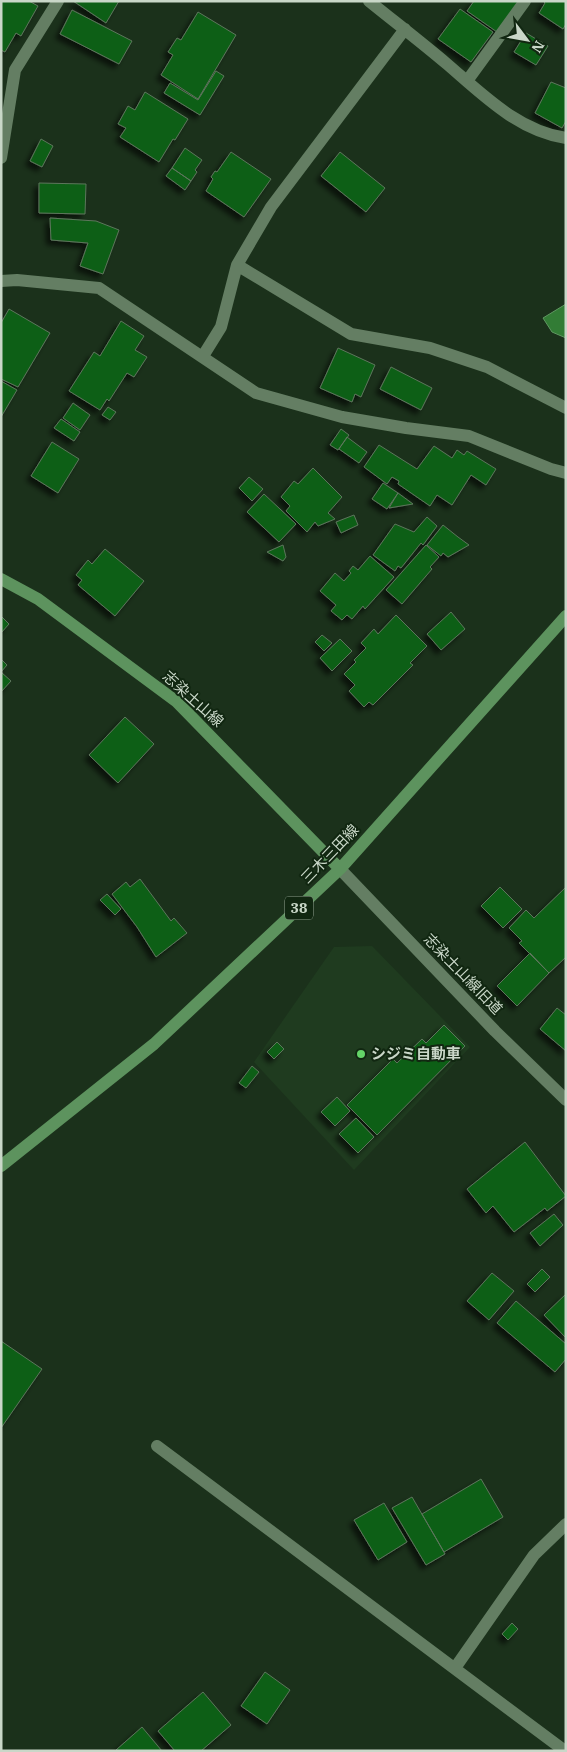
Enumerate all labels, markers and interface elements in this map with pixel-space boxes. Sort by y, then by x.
north arrow [502,15,552,65]
text: N [527,37,549,56]
street label: 志染土山線 [159,666,228,731]
street label: 三木三田線 [297,820,363,887]
road number: 38 [285,896,313,920]
street label: 志染土山線旧道 [420,929,507,1018]
place label: シジミ自動車 [371,1044,461,1063]
marker: シジミ自動車 [355,1048,367,1060]

